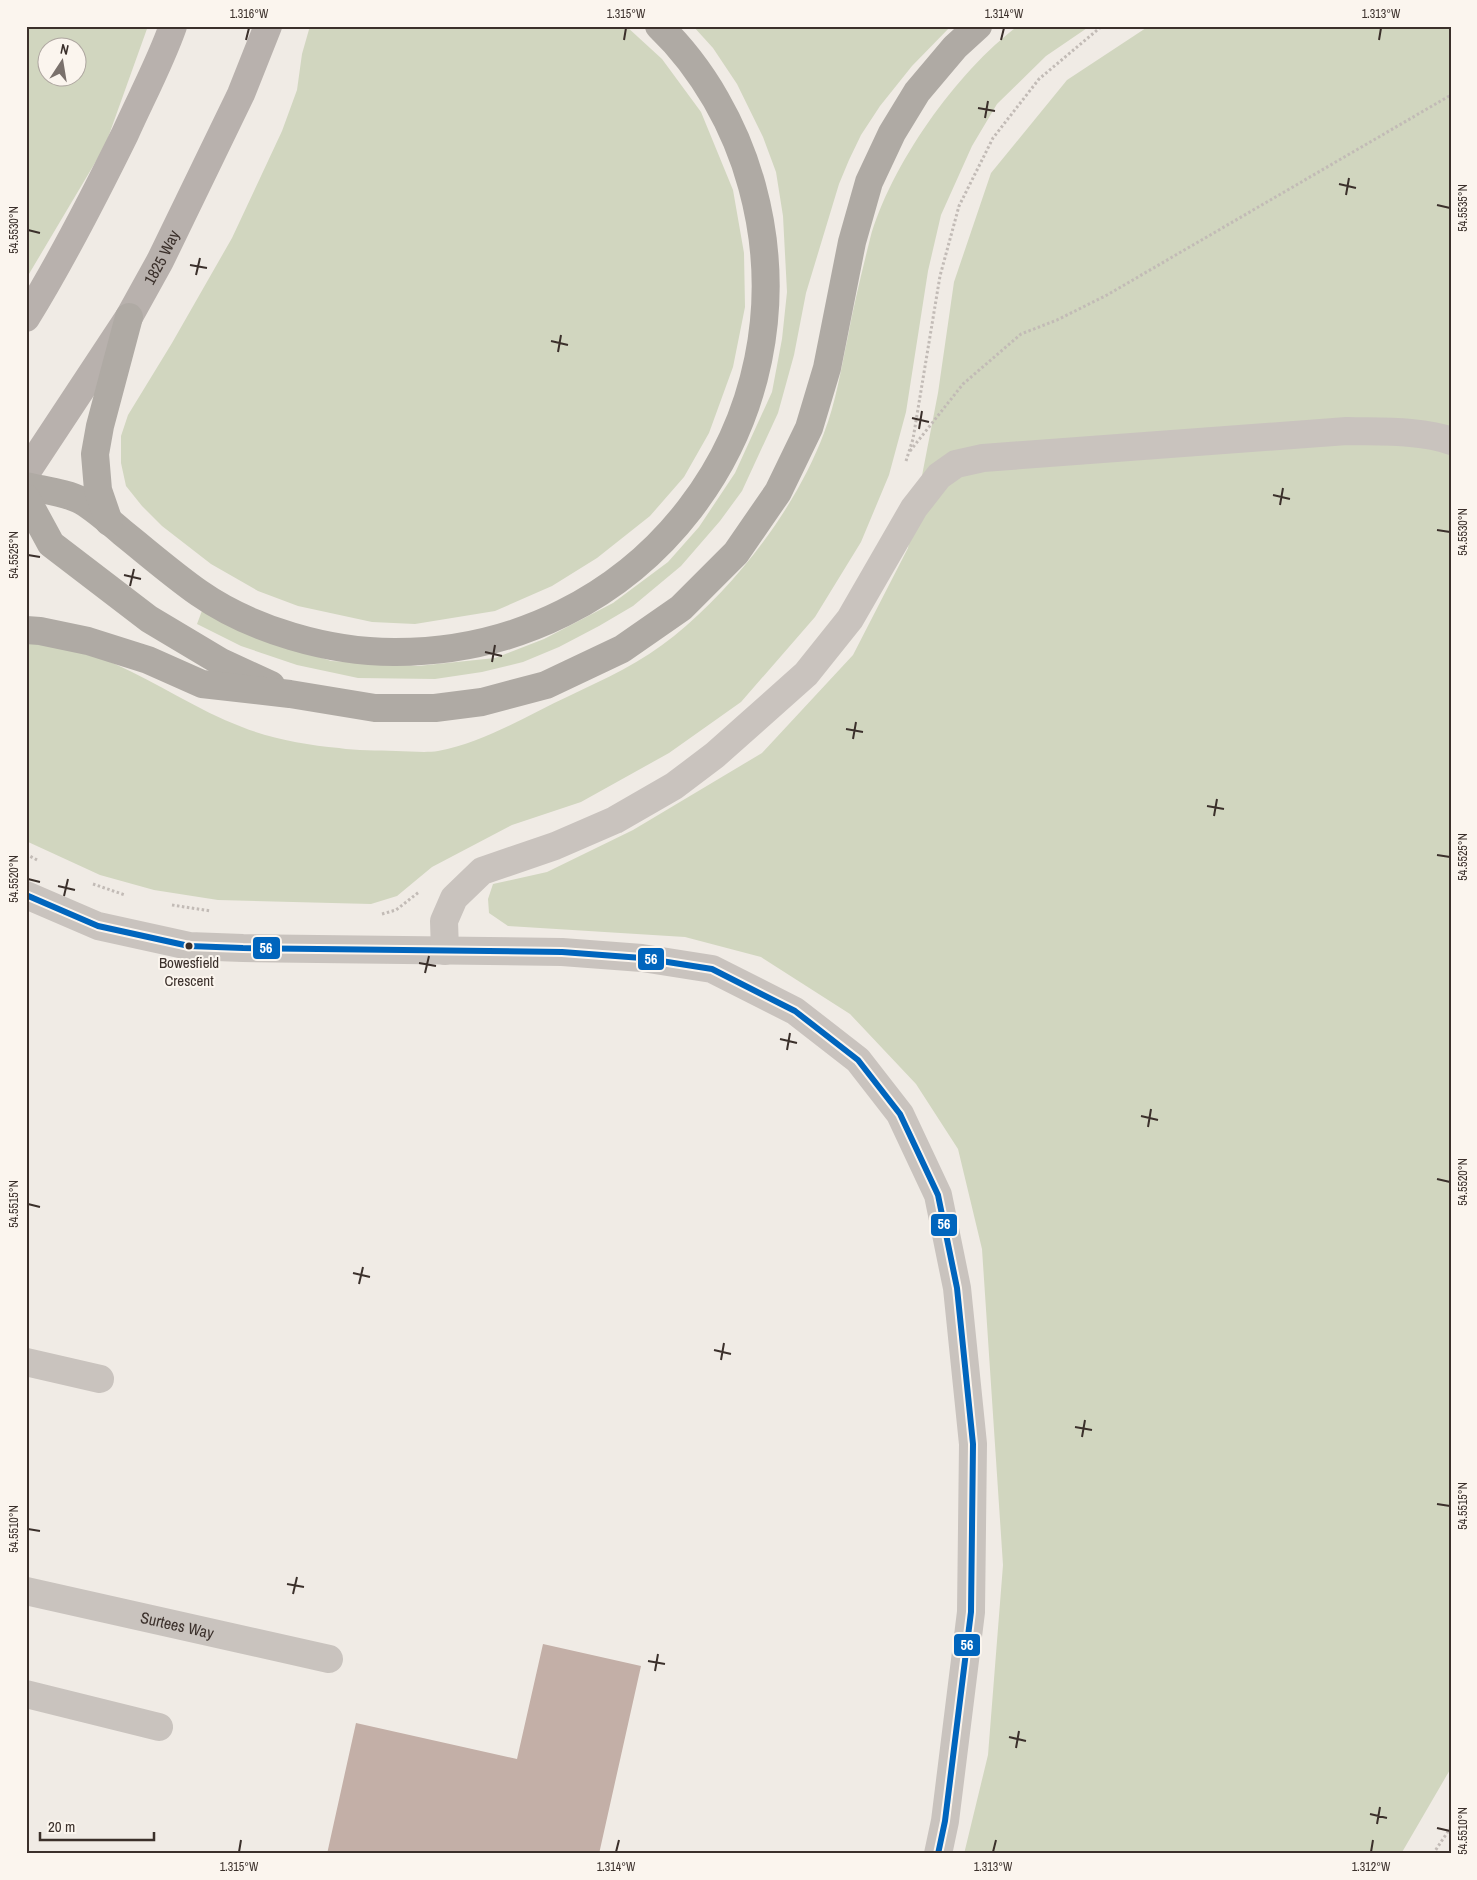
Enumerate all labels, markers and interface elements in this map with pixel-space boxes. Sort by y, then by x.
text: 1.316°W [230,6,269,22]
text: 1.315°W [607,6,646,22]
text: 1.314°W [985,6,1024,22]
text: 1.313°W [1362,6,1401,22]
north arrow [38,38,88,88]
text: N [59,40,71,59]
text: 54.5535°N [1455,184,1471,232]
text: 54.5530°N [6,206,22,254]
street label: 1825 Way [138,226,185,288]
text: 54.5530°N [1455,508,1471,556]
text: 54.5525°N [6,531,22,579]
text: 54.5525°N [1455,833,1471,881]
text: 54.5520°N [6,855,22,903]
line badge: 56 [252,936,281,960]
text: 56 [260,939,272,957]
marker: Bowesfield Crescent [184,941,194,951]
line badge: 56 [637,947,665,971]
text: 56 [645,950,657,968]
place label: Bowesfield Crescent [159,952,219,991]
text: 54.5520°N [1455,1158,1471,1206]
text: 54.5515°N [6,1180,22,1228]
line badge: 56 [930,1213,958,1237]
text: 56 [938,1215,950,1233]
text: 54.5515°N [1455,1482,1471,1530]
text: 54.5510°N [6,1505,22,1553]
street label: Surtees Way [138,1606,217,1644]
line badge: 56 [953,1633,981,1657]
text: 56 [961,1636,973,1654]
text: 54.5510°N [1455,1807,1471,1855]
scale bar [40,1810,154,1842]
text: 20 m [48,1816,75,1837]
text: 1.315°W [220,1859,259,1875]
text: 1.314°W [597,1859,636,1875]
text: 1.313°W [974,1859,1013,1875]
text: 1.312°W [1352,1859,1391,1875]

